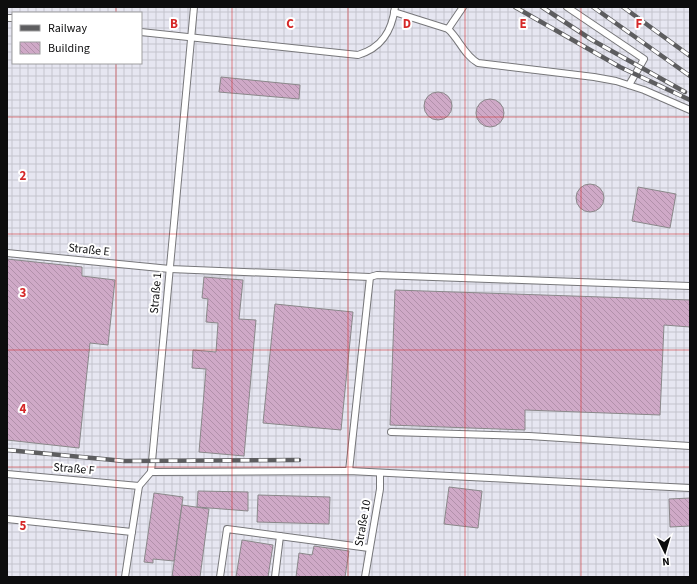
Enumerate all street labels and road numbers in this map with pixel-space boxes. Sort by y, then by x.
street label: Straße E [67,239,111,261]
street label: Straße 1 [146,272,166,314]
street label: Straße F [53,459,95,479]
street label: Straße 10 [351,498,375,548]

